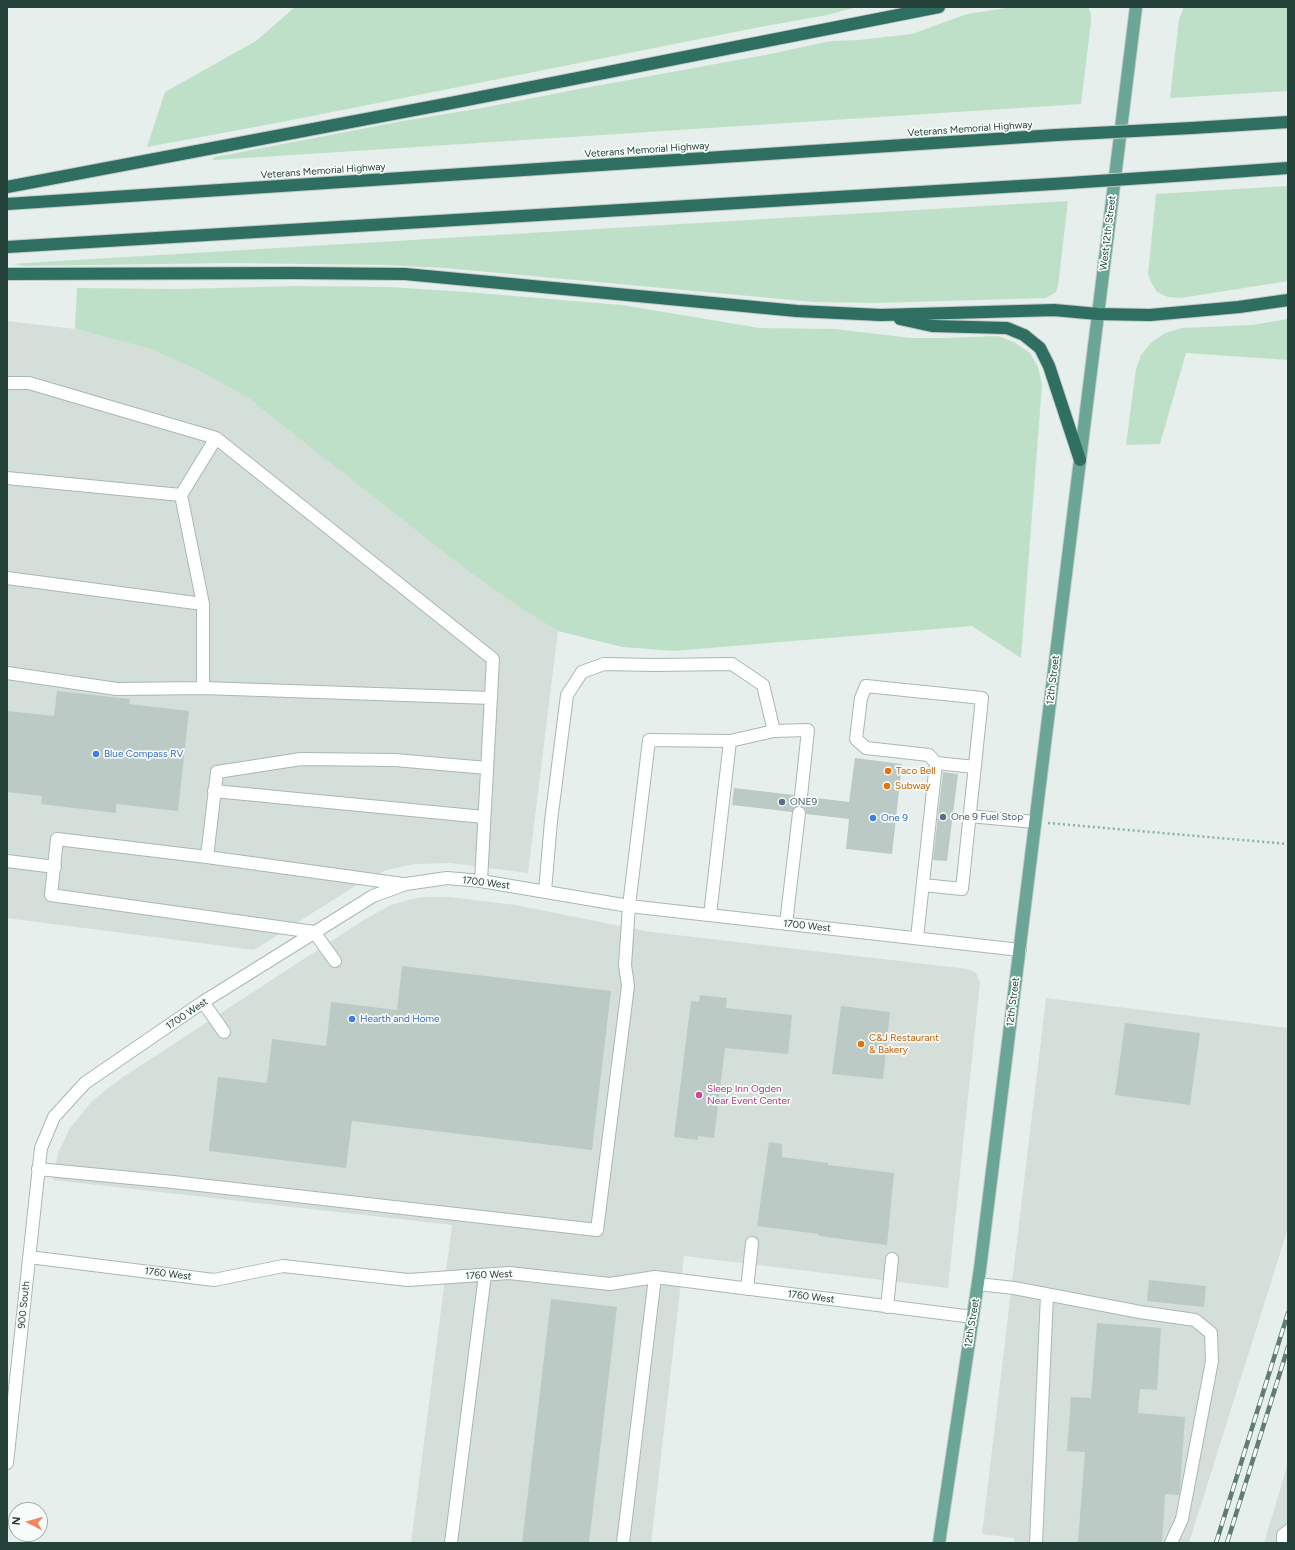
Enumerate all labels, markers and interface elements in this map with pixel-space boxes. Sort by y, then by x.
street label: Veterans Memorial Highway [907,119,1033,139]
street label: Veterans Memorial Highway [584,140,710,160]
street label: Veterans Memorial Highway [260,161,386,181]
street label: West 12th Street [1097,195,1119,271]
street label: 12th Street [1044,655,1062,705]
place label: Blue Compass RV [104,748,183,760]
marker: Blue Compass RV [91,749,101,759]
place label: Taco Bell [896,765,936,777]
marker: Taco Bell [883,766,893,776]
place label: Subway [895,780,930,792]
marker: Subway [882,781,892,791]
place label: ONE9 [790,796,817,808]
marker: ONE9 [777,797,787,807]
place label: One 9 Fuel Stop [951,811,1023,823]
place label: One 9 [881,812,908,824]
marker: One 9 Fuel Stop [938,812,948,822]
marker: One 9 [868,813,878,823]
street label: 1700 West [462,874,510,892]
street label: 1700 West [783,918,831,934]
street label: 12th Street [1004,977,1022,1027]
street label: 1700 West [164,996,210,1032]
place label: Hearth and Home [360,1013,440,1025]
marker: Hearth and Home [347,1014,357,1024]
place label: C&J Restaurant & Bakery [869,1032,939,1056]
marker: C&J Restaurant & Bakery [856,1039,866,1049]
place label: Sleep Inn Ogden Near Event Center [707,1083,790,1106]
marker: Sleep Inn Ogden Near Event Center [694,1090,704,1100]
street label: 1760 West [144,1265,192,1283]
street label: 1760 West [465,1268,513,1282]
street label: 900 South [16,1281,32,1329]
street label: 1760 West [787,1288,835,1306]
street label: 12th Street [962,1298,982,1348]
north arrow [8,1502,48,1542]
text: N [10,1516,23,1526]

